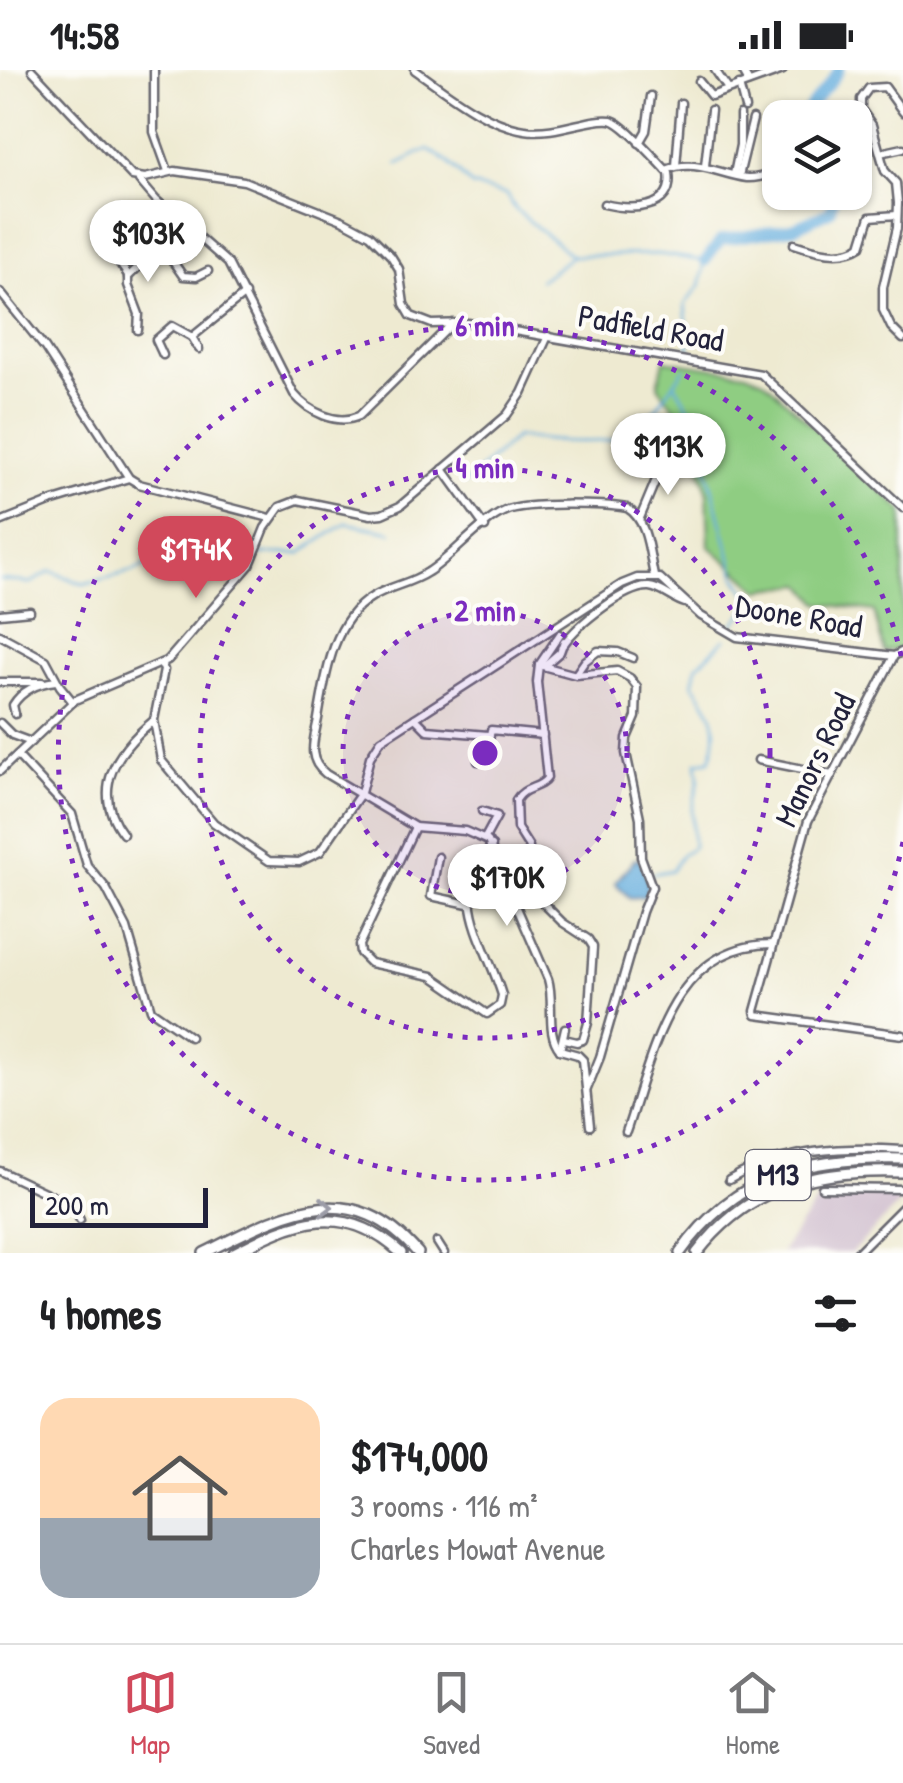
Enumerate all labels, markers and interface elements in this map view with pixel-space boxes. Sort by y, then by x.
text: 14:58 [50,9,119,61]
map controls [762,100,872,210]
button: layers [762,100,872,210]
pin: $103K [78,200,218,285]
text: $103K [111,211,185,254]
street label: Padfield Road [575,294,727,361]
text: 6 min [455,305,515,345]
pin: $113K [598,413,738,498]
text: $113K [633,424,703,467]
text: 4 min [456,447,514,487]
pin: $174K [126,516,266,601]
text: $174K [160,527,232,570]
street label: Doone Road [732,583,866,648]
text: 2 min [454,590,516,630]
street label: Manors Road [764,686,865,834]
centre of rings [467,735,503,771]
pin: $170K [437,844,577,929]
text: $170K [470,855,544,898]
road number: M13 [746,1150,810,1200]
scale bar [30,1183,208,1228]
text: 200 m [45,1186,109,1224]
one-way arrow [320,1196,335,1218]
text: 4 homes [40,1285,161,1342]
icon: filters [808,1286,863,1341]
text: $174,000 [350,1427,488,1484]
icon: home [120,1438,240,1558]
text: 3 rooms · 116 m² [350,1484,538,1527]
text: Charles Mowat Avenue [350,1527,606,1570]
tab: Map [123,1665,178,1763]
tab: Saved [423,1665,480,1763]
tab: Home [725,1665,780,1763]

